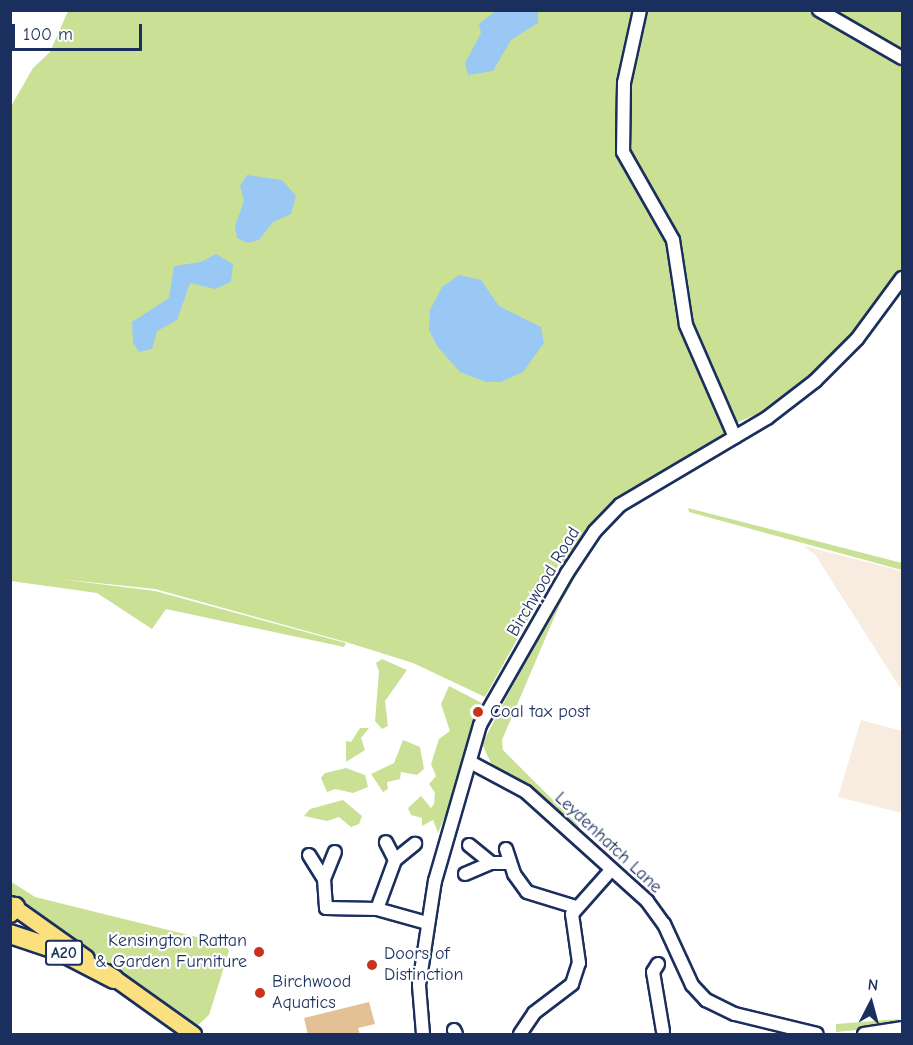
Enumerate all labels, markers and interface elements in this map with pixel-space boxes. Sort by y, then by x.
scale bar [15,12,146,50]
text: 100 m [23,24,73,45]
street label: Birchwood Road [503,523,585,641]
place label: Coal tax post [490,701,590,723]
marker: Coal tax post [471,705,485,719]
street label: Leydenhatch Lane [550,788,666,898]
place label: Kensington Rattan & Garden Furniture [95,931,247,974]
road number: A20 [44,940,84,966]
place label: Doors of Distinction [384,944,463,986]
marker: Kensington Rattan & Garden Furniture [252,945,266,959]
marker: Doors of Distinction [365,958,379,972]
place label: Birchwood Aquatics [272,972,351,1014]
north arrow [841,973,901,1033]
text: N [867,976,879,995]
marker: Birchwood Aquatics [253,986,267,1000]

